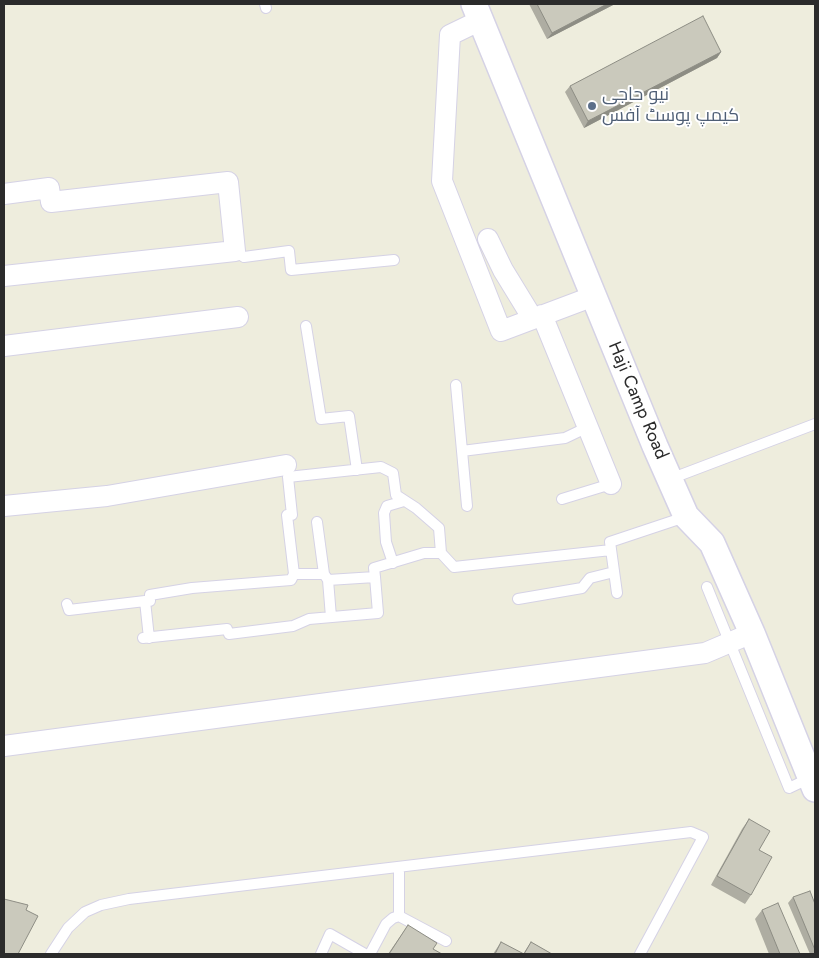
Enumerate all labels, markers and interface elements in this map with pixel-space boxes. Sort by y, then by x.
place label: نیو حاجی کیمپ پوسٹ آفس [602,85,739,128]
marker: نیو حاجی کیمپ پوسٹ آفس [586,100,598,112]
street label: Haji Camp Road [603,339,671,463]

